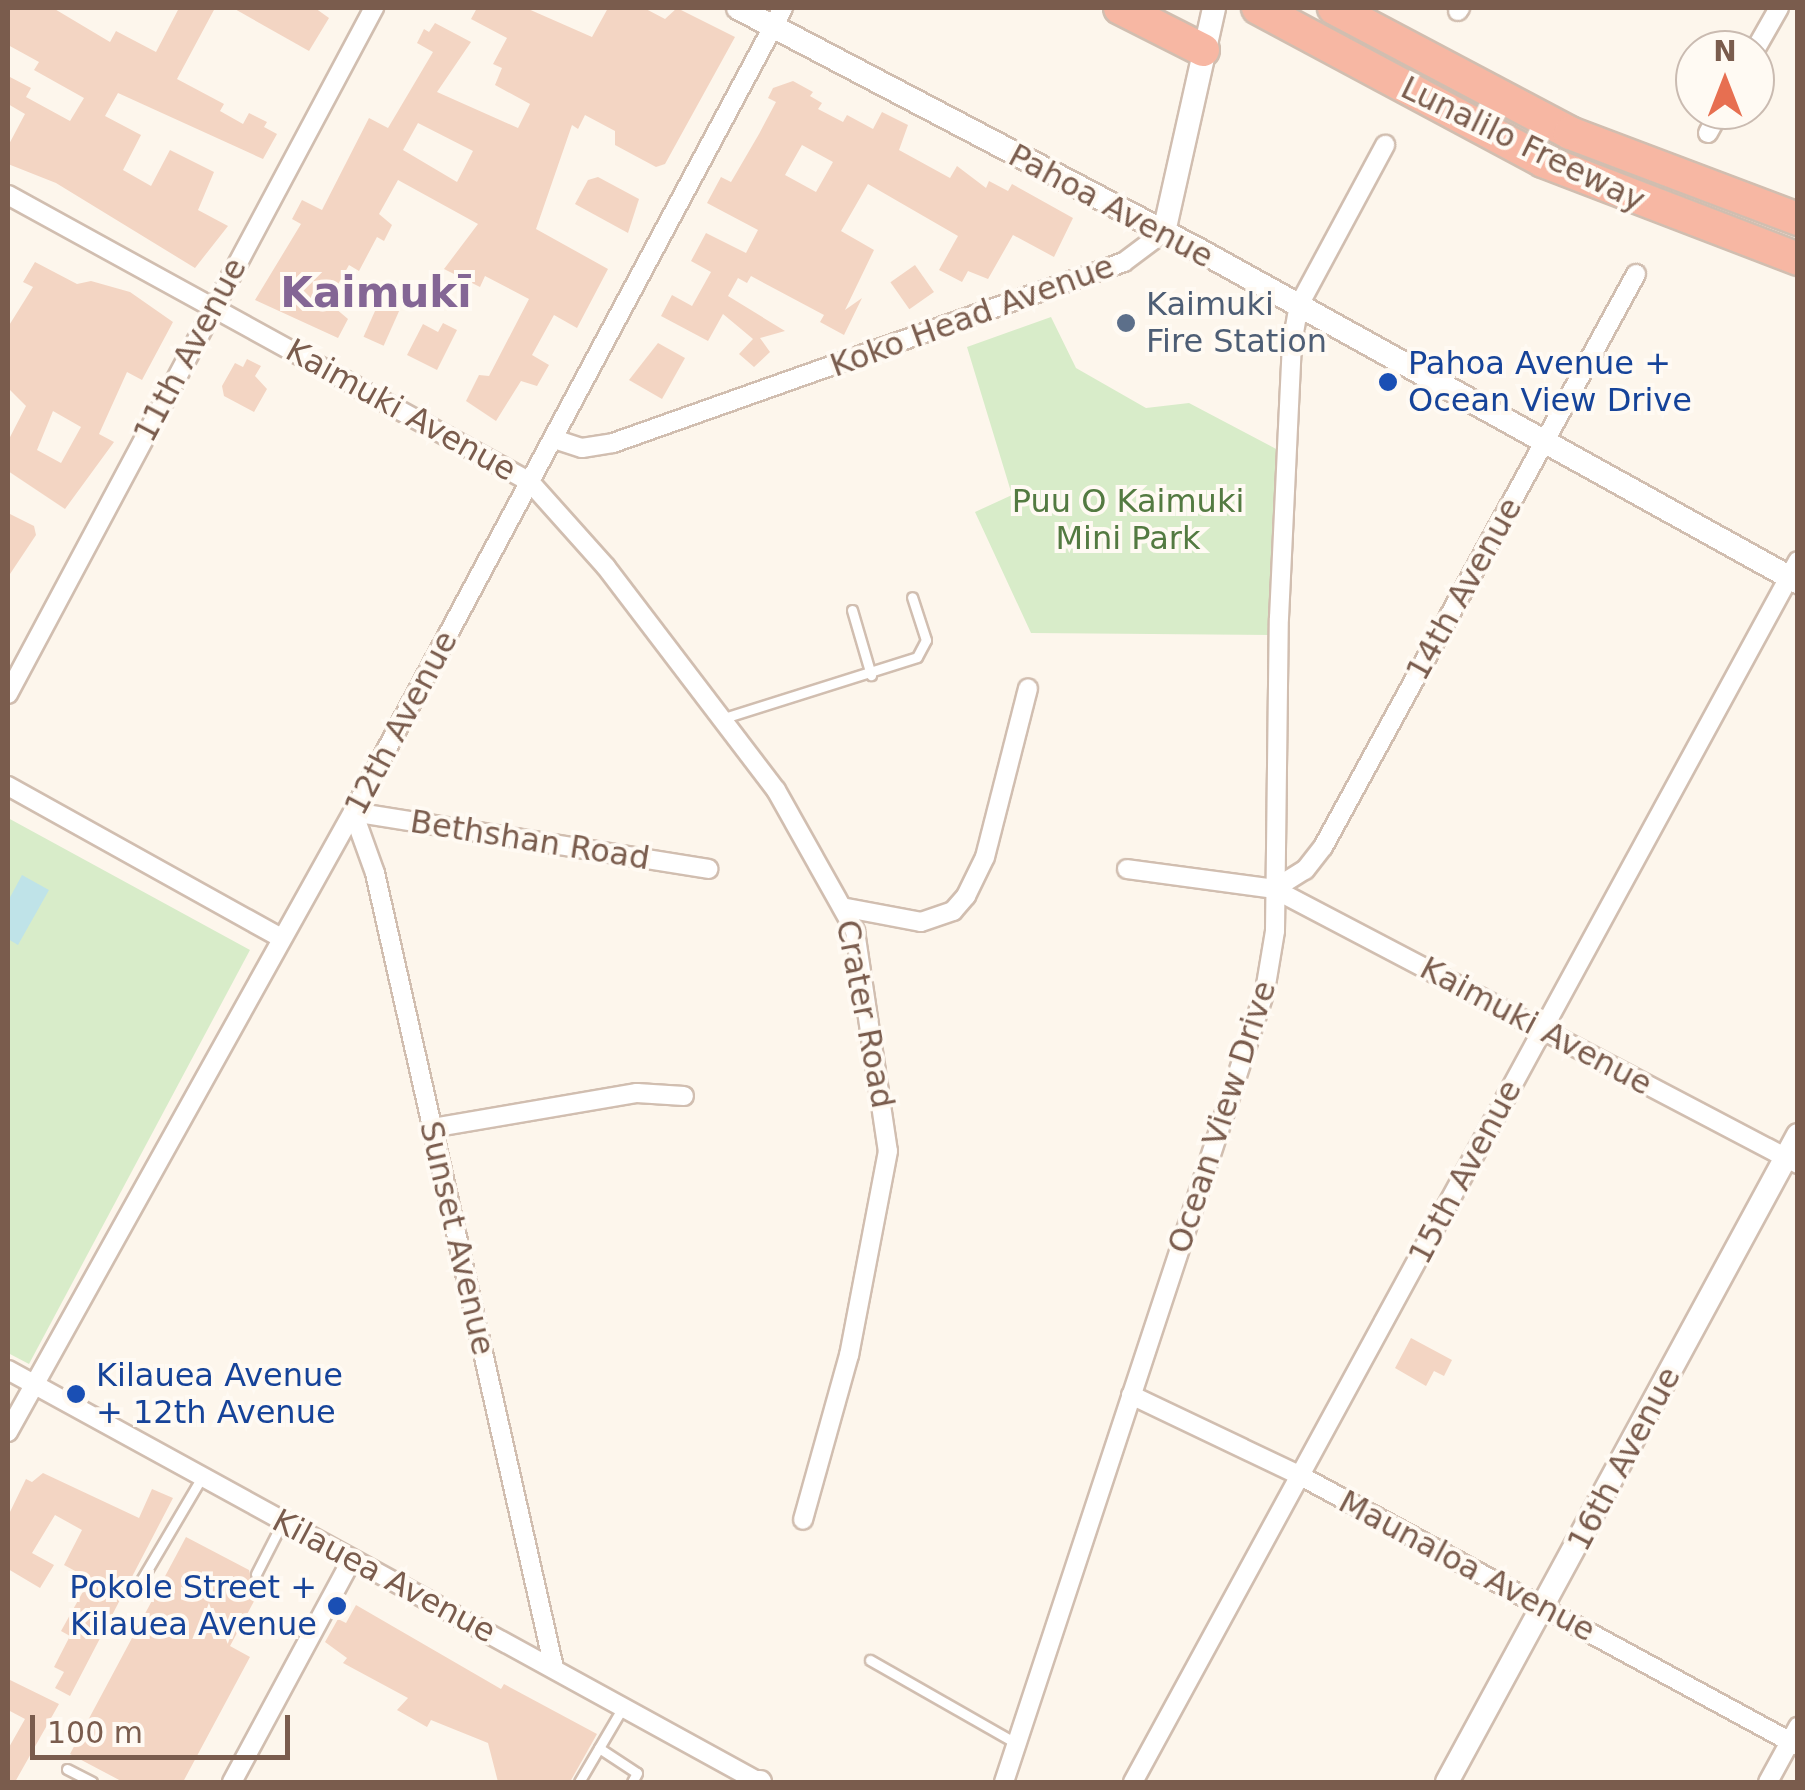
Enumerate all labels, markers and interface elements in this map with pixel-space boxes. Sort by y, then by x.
north arrow [1675,30,1775,130]
text: N [1713,35,1737,68]
street label: Lunalilo Freeway [1395,68,1651,220]
street label: Pahoa Avenue [1002,136,1220,276]
street label: Koko Head Avenue [825,247,1119,385]
street label: 11th Avenue [125,252,255,448]
district label: Kaimukī [280,268,472,318]
place label: Kaimuki Fire Station [1146,286,1327,361]
marker: Kaimuki Fire Station [1115,312,1137,334]
street label: Kaimuki Avenue [279,331,523,489]
place label: Pahoa Avenue + Ocean View Drive [1408,345,1692,420]
marker: Pahoa Avenue + Ocean View Drive [1377,371,1399,393]
park label: Puu O Kaimuki Mini Park [1012,483,1244,558]
street label: 14th Avenue [1398,491,1530,687]
street label: 12th Avenue [336,625,466,821]
street label: Bethshan Road [408,802,652,878]
street label: Crater Road [828,917,902,1111]
street label: Kaimuki Avenue [1414,949,1658,1103]
street label: Ocean View Drive [1160,976,1284,1258]
street label: 15th Avenue [1400,1074,1530,1270]
street label: Sunset Avenue [411,1117,503,1359]
place label: Kilauea Avenue + 12th Avenue [96,1357,343,1432]
street label: 16th Avenue [1559,1361,1689,1557]
marker: Kilauea Avenue + 12th Avenue [65,1383,87,1405]
street label: Maunaloa Avenue [1332,1482,1602,1650]
street label: Kilauea Avenue [266,1501,502,1651]
place label: Pokole Street + Kilauea Avenue [69,1569,317,1644]
marker: Pokole Street + Kilauea Avenue [326,1595,348,1617]
scale bar [35,1695,295,1757]
text: 100 m [47,1715,143,1750]

